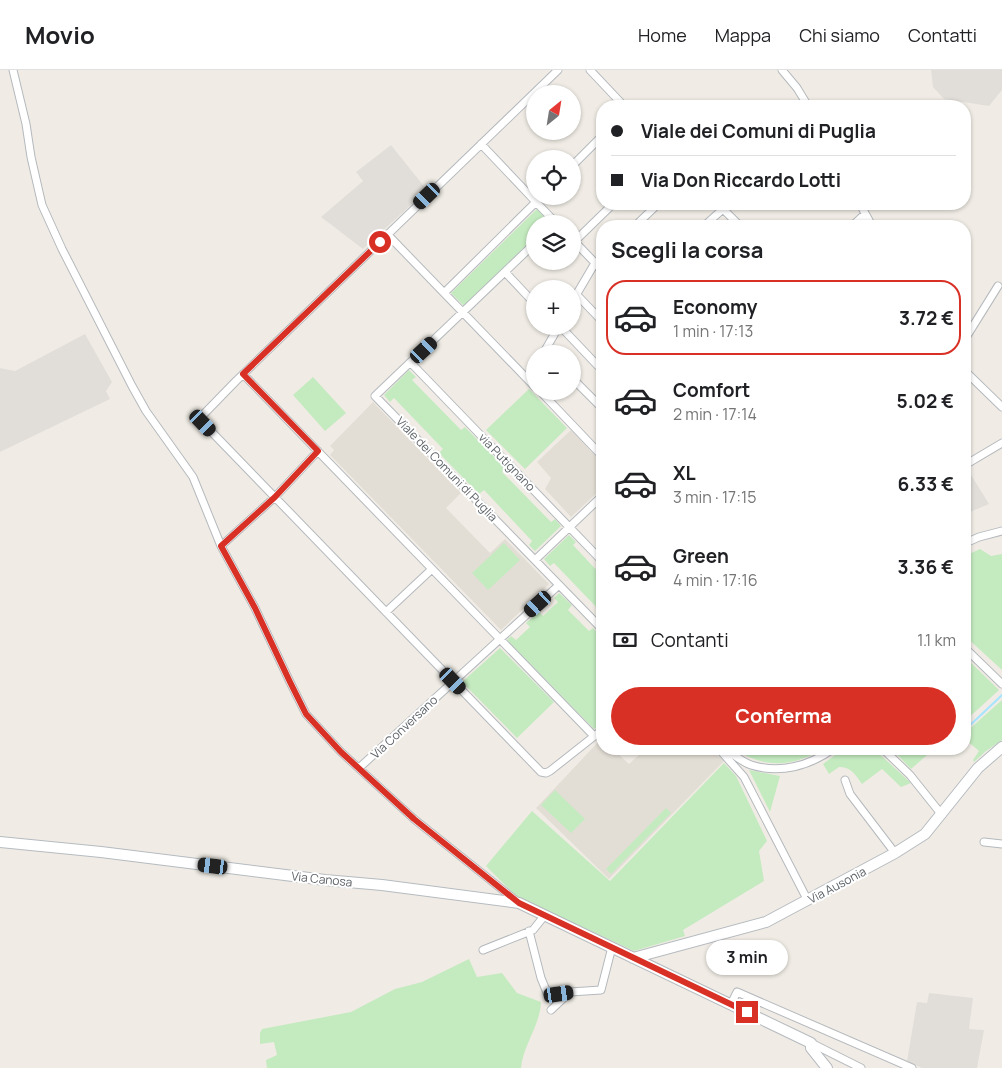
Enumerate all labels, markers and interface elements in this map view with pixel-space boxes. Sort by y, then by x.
text: Movio [25,18,95,51]
text: Home [638,23,687,47]
text: Mappa [715,23,771,47]
text: Chi siamo [799,23,880,47]
text: Contatti [908,23,977,47]
north arrow [526,85,581,140]
map controls [526,85,581,400]
text: Viale dei Comuni di Puglia [641,118,876,144]
button: locate [526,150,581,205]
text: Via Don Riccardo Lotti [641,167,841,193]
car [410,180,443,212]
button: layers [526,215,581,270]
route start [369,231,391,253]
text: Scegli la corsa [611,235,763,265]
button: + [526,280,581,335]
text: Economy [673,294,757,320]
icon: car [613,295,658,340]
text: 3.72 € [899,305,954,331]
text: 1 min · 17:13 [673,320,753,342]
car [407,334,440,366]
button: − [526,345,581,400]
text: Comfort [673,377,750,403]
icon: car [613,378,658,423]
text: 5.02 € [897,388,954,414]
text: 2 min · 17:14 [673,403,757,425]
car [187,407,218,439]
street label: Viale dei Comuni di Puglia [392,413,502,525]
street label: via Putignano [475,429,539,495]
text: XL [673,460,696,486]
icon: car [613,461,658,506]
text: 6.33 € [898,471,954,497]
text: 3 min · 17:15 [673,486,756,508]
text: Green [673,543,729,569]
icon: car [613,544,658,589]
text: 3.36 € [898,554,954,580]
text: 4 min · 17:16 [673,569,758,591]
car [521,588,554,620]
icon: cash [611,626,639,654]
text: Contanti [651,627,729,653]
text: 1.1 km [917,629,956,651]
car [437,665,468,697]
button: Conferma [611,687,956,745]
street label: Via Conversano [367,692,441,762]
car [197,857,228,875]
street label: Via Ausonia [805,863,869,907]
street label: Via Canosa [291,867,353,891]
callout: 3 min [706,940,788,974]
text: 3 min [726,946,768,968]
car [543,984,574,1004]
route end [736,1001,758,1023]

